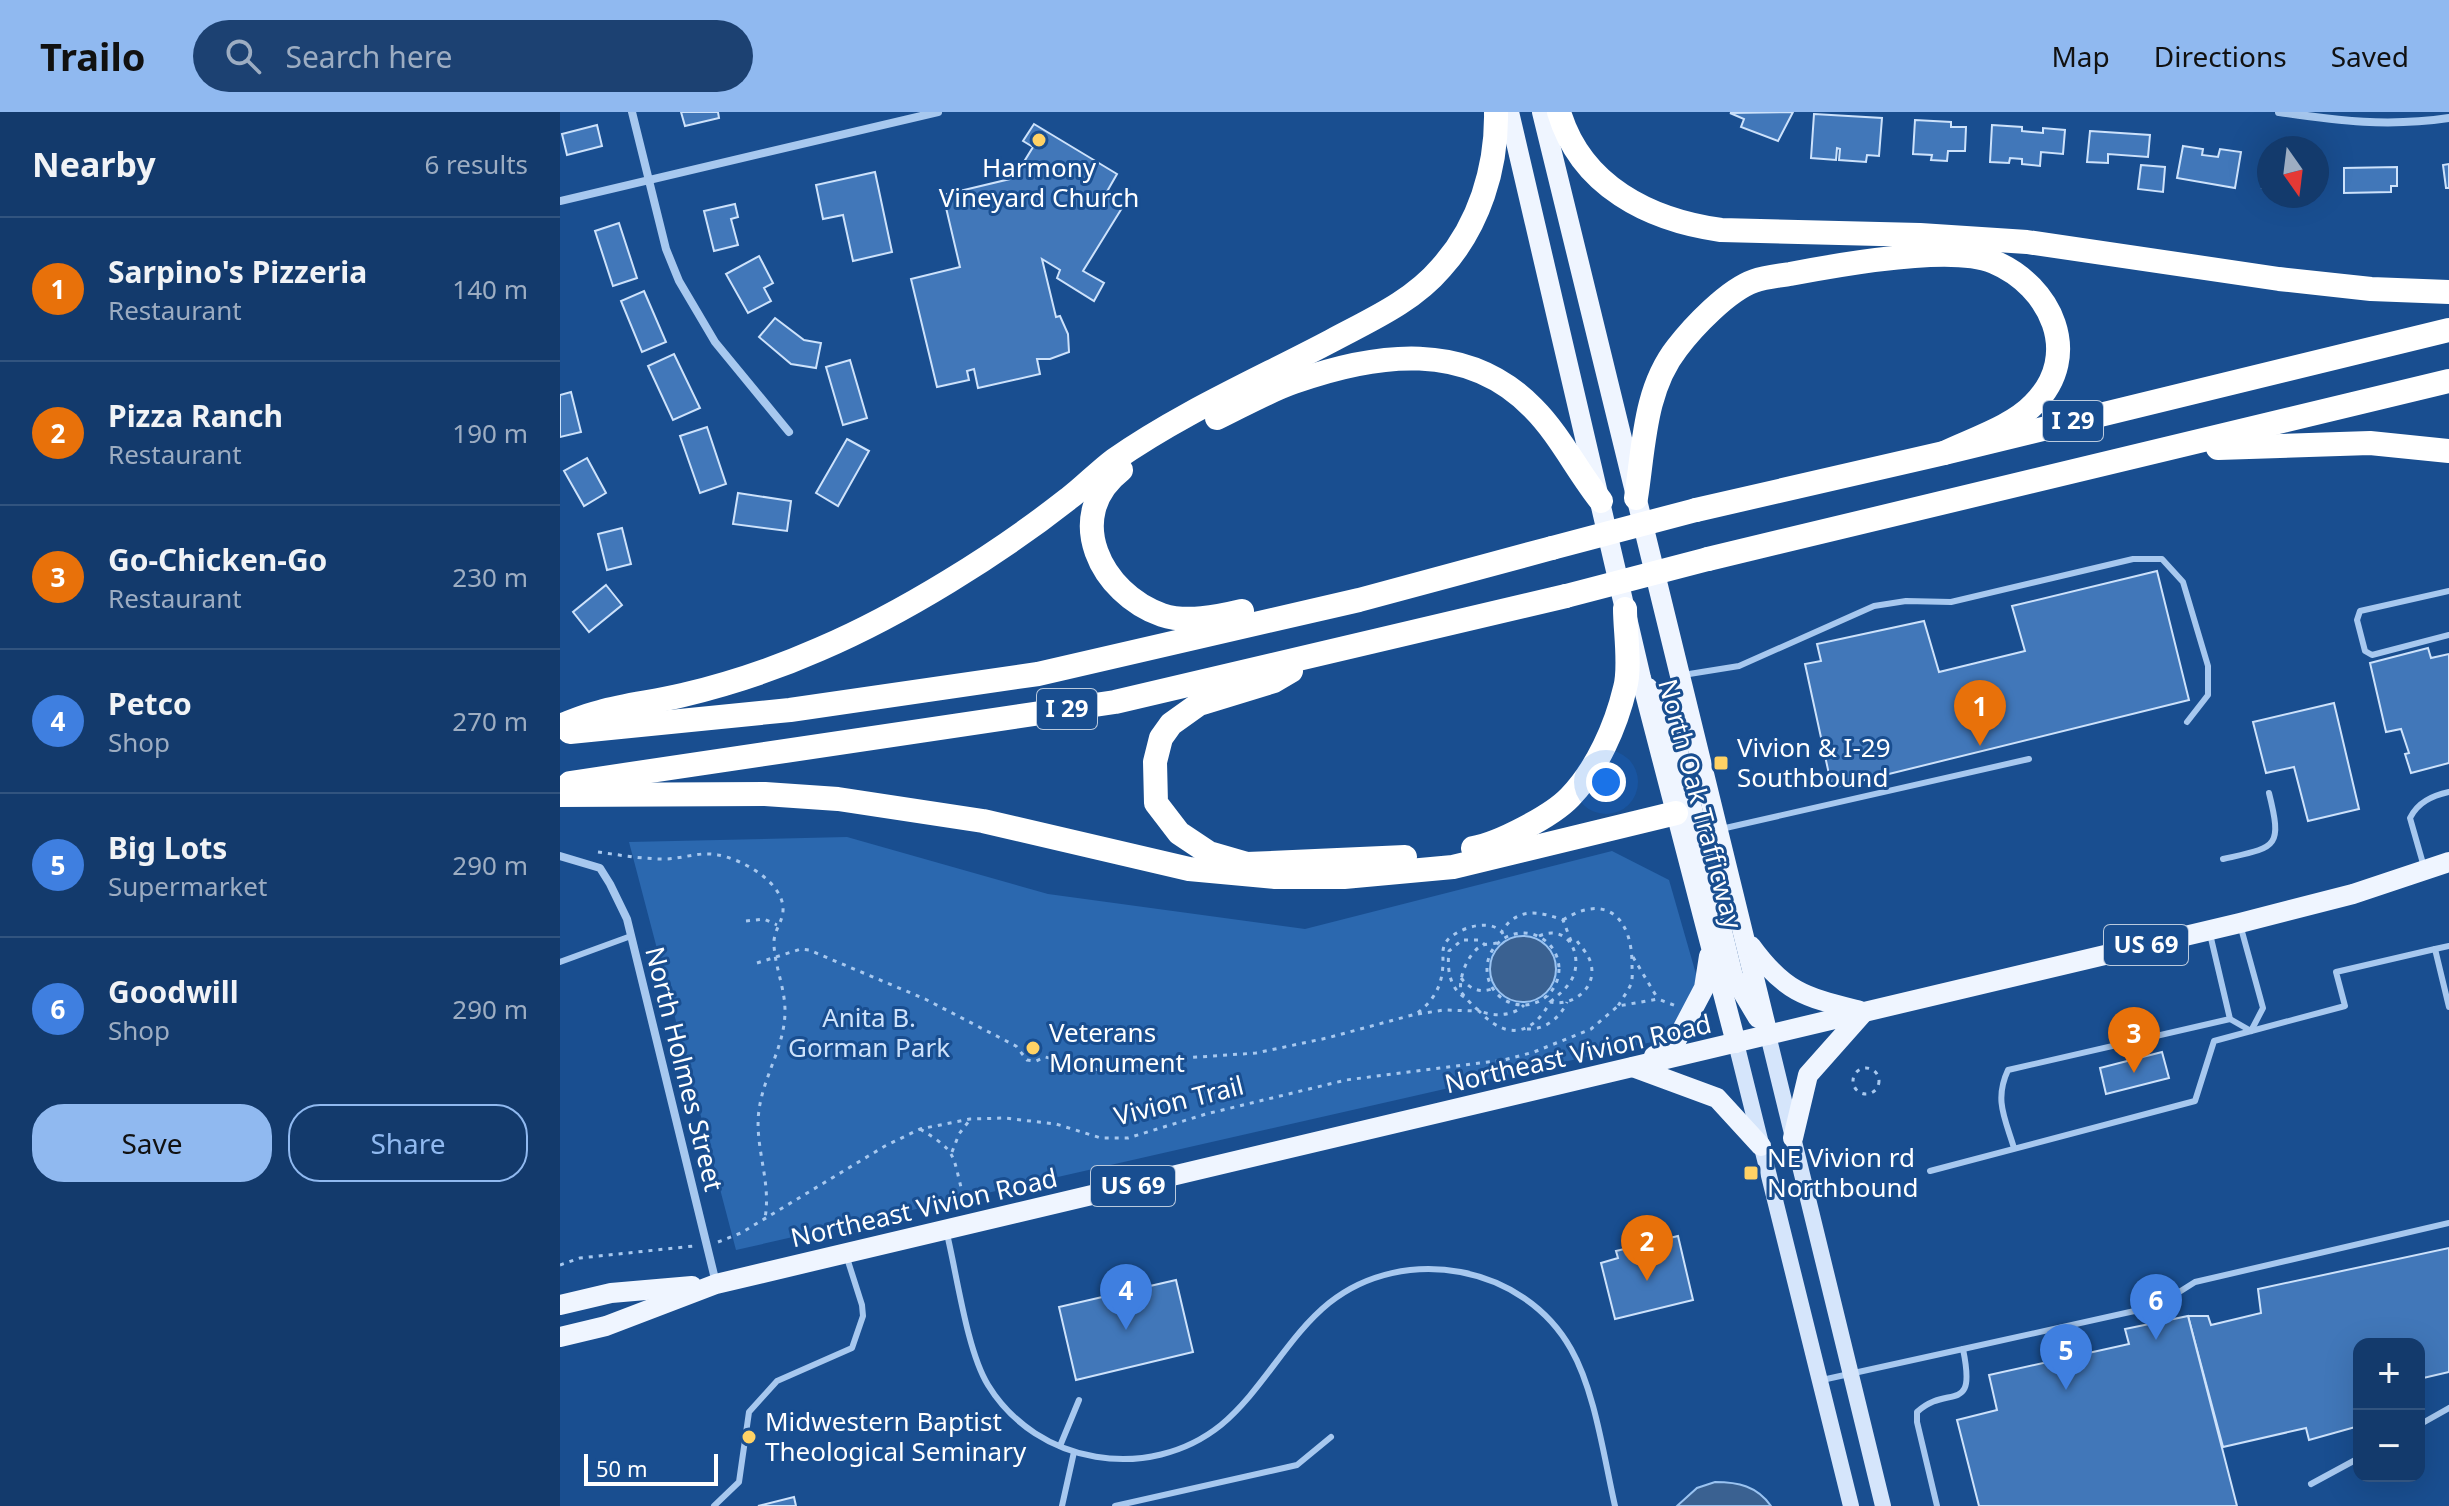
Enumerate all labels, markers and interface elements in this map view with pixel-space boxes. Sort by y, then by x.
search box [193,20,753,92]
text: Trailo [40,30,145,82]
icon: search [221,34,265,78]
text: Search here [285,36,452,77]
text: Map [2051,37,2110,75]
text: Directions [2154,37,2287,75]
text: Saved [2331,37,2409,75]
marker: Harmony Vineyard Church [1030,131,1048,149]
north arrow [2257,136,2329,208]
text: Nearby [32,141,156,187]
text: 6 results [424,146,528,182]
place label: Harmony Vineyard Church [939,149,1139,215]
text: Sarpino's Pizzeria [108,251,367,292]
text: 1 [51,271,65,307]
text: 140 m [452,271,528,307]
text: Restaurant [108,292,242,328]
text: Pizza Ranch [108,395,283,436]
road number: I 29 [2043,401,2103,441]
text: 2 [51,415,65,451]
text: 190 m [452,415,528,451]
text: Restaurant [108,436,242,472]
text: Go-Chicken-Go [108,539,327,580]
text: 3 [51,559,65,595]
text: 230 m [452,559,528,595]
text: Restaurant [108,580,242,616]
street label: North Oak Trafficway [1650,675,1752,933]
pin: 1 [1954,680,2006,746]
text: Petco [108,683,192,724]
road number: I 29 [1037,689,1097,729]
text: 4 [51,703,65,739]
text: 270 m [452,703,528,739]
text: Shop [108,724,170,760]
place label: Vivion & I-29 Southbound [1737,729,1891,795]
marker: Vivion & I-29 Southbound [1712,754,1730,772]
your location [1586,762,1626,802]
text: Big Lots [108,827,227,868]
text: 5 [51,847,65,883]
text: 290 m [452,847,528,883]
text: Supermarket [108,868,267,904]
road number: US 69 [2104,925,2188,965]
street label: North Holmes Street [637,943,733,1195]
text: Goodwill [108,971,239,1012]
text: 6 [51,991,65,1027]
text: 290 m [452,991,528,1027]
park label: Anita B. Gorman Park [788,999,950,1065]
street label: Northeast Vivion Road [1441,1005,1715,1101]
pin: 3 [2108,1007,2160,1073]
text: Shop [108,1012,170,1048]
place label: Veterans Monument [1049,1014,1185,1080]
marker: Veterans Monument [1024,1039,1042,1057]
street label: Vivion Trail [1110,1067,1247,1133]
button: Save [32,1104,272,1182]
button: Share [288,1104,528,1182]
place label: NE Vivion rd Northbound [1767,1139,1919,1205]
street label: Northeast Vivion Road [787,1159,1061,1255]
marker: NE Vivion rd Northbound [1742,1164,1760,1182]
road number: US 69 [1091,1166,1175,1206]
pin: 2 [1621,1215,1673,1281]
pin: 4 [1100,1264,1152,1330]
pin: 6 [2130,1274,2182,1340]
pin: 5 [2040,1324,2092,1390]
map controls [2353,1338,2425,1482]
button: + [2353,1338,2425,1410]
place label: Midwestern Baptist Theological Seminary [765,1403,1027,1469]
button: − [2353,1410,2425,1482]
marker: Midwestern Baptist Theological Seminary [740,1428,758,1446]
scale bar [584,1450,718,1486]
text: 50 m [596,1453,647,1483]

